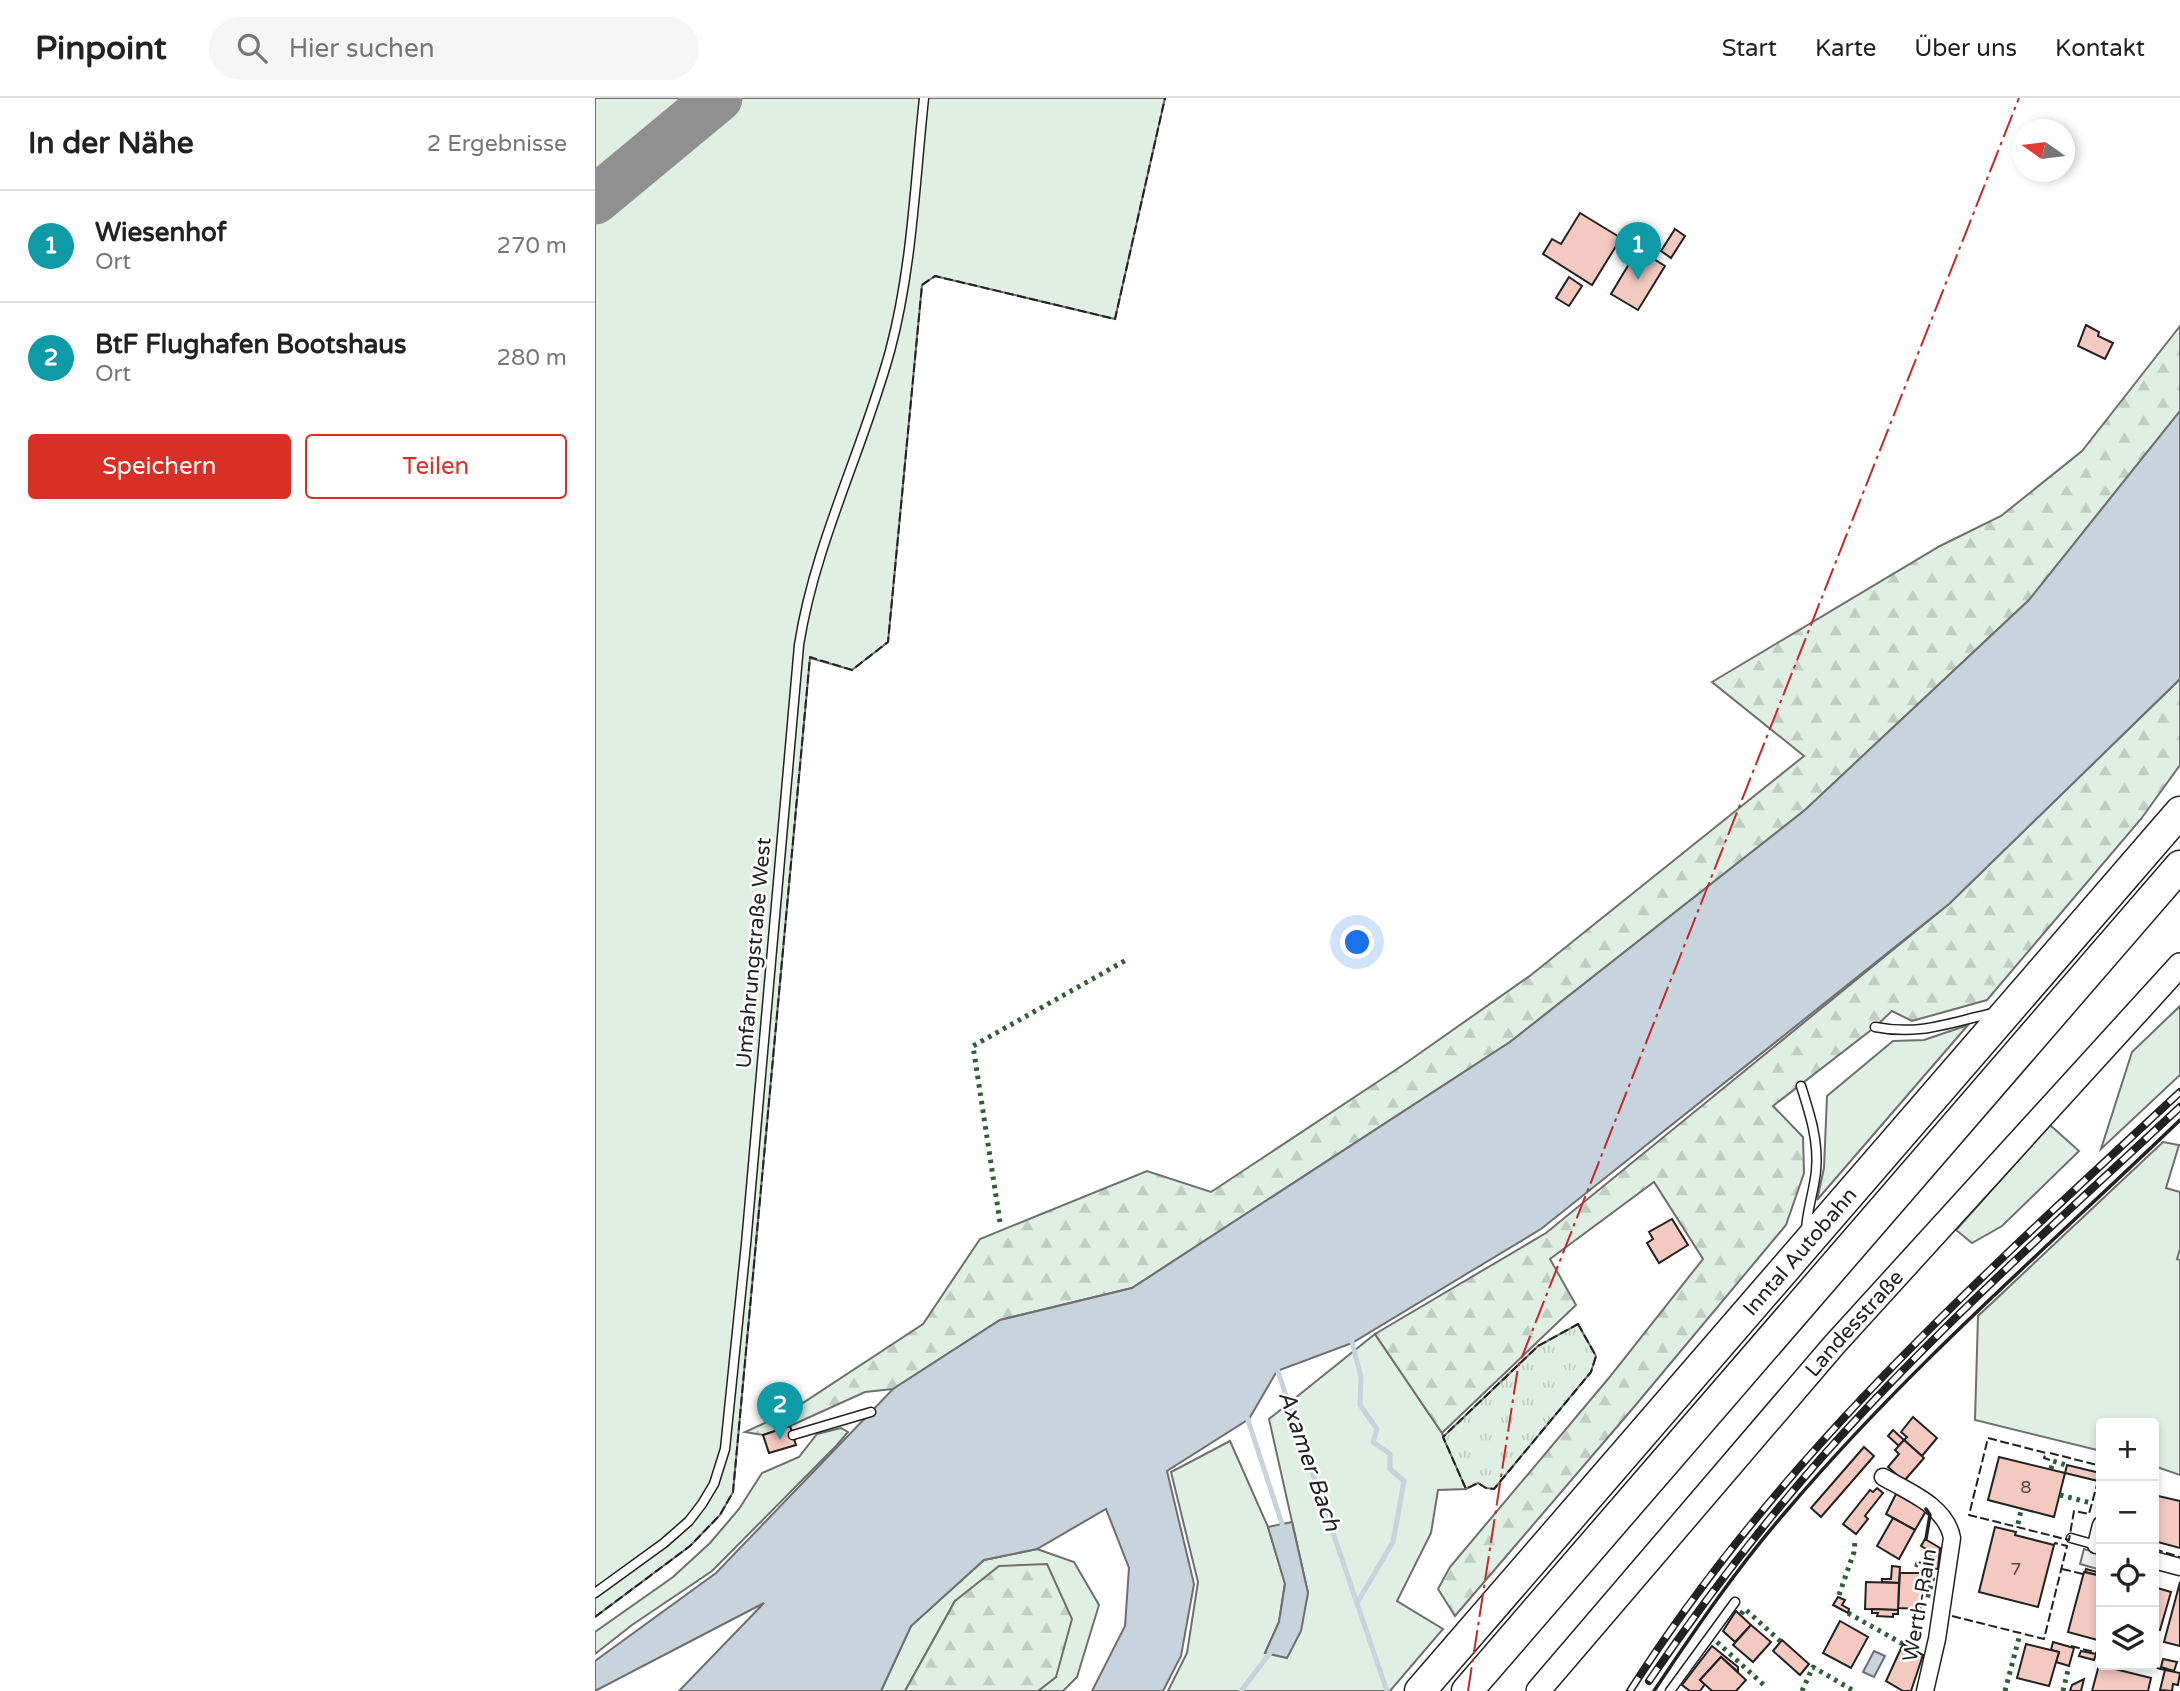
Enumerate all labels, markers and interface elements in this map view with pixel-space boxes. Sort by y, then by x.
search box [209,17,699,80]
text: Pinpoint [35,29,167,68]
icon: search [233,29,271,67]
text: Hier suchen [289,33,434,64]
text: Start [1722,34,1777,63]
text: Karte [1815,34,1876,63]
text: Über uns [1914,34,2017,63]
text: Kontakt [2055,34,2145,63]
north arrow [2012,119,2075,182]
text: In der Nähe [28,125,194,162]
text: 2 Ergebnisse [427,130,567,158]
text: Wiesenhof [95,217,227,248]
pin: 1 [1615,222,1661,280]
text: 1 [44,232,58,260]
text: 270 m [497,232,567,260]
text: Ort [95,248,131,276]
text: BtF Flughafen Bootshaus [95,329,407,360]
text: 2 [44,344,58,372]
text: 280 m [497,344,567,372]
text: Ort [95,360,131,388]
button: Speichern [28,434,291,499]
button: Teilen [305,434,567,499]
street label: Umfahrungstraße West [731,836,777,1070]
your location [1340,925,1374,959]
street label: Inntal Autobahn [1738,1182,1862,1321]
street label: Landesstraße [1800,1265,1909,1382]
pin: 2 [757,1382,803,1440]
water label: Axamer Bach [1272,1387,1346,1536]
map controls [2096,1418,2159,1670]
button: + [2096,1418,2159,1481]
house number: 8 [2020,1476,2032,1498]
button: − [2096,1481,2159,1544]
button: locate [2096,1544,2159,1607]
street label: Werth-Rain [1898,1547,1942,1663]
house number: 7 [2010,1558,2022,1580]
button: layers [2096,1607,2159,1670]

